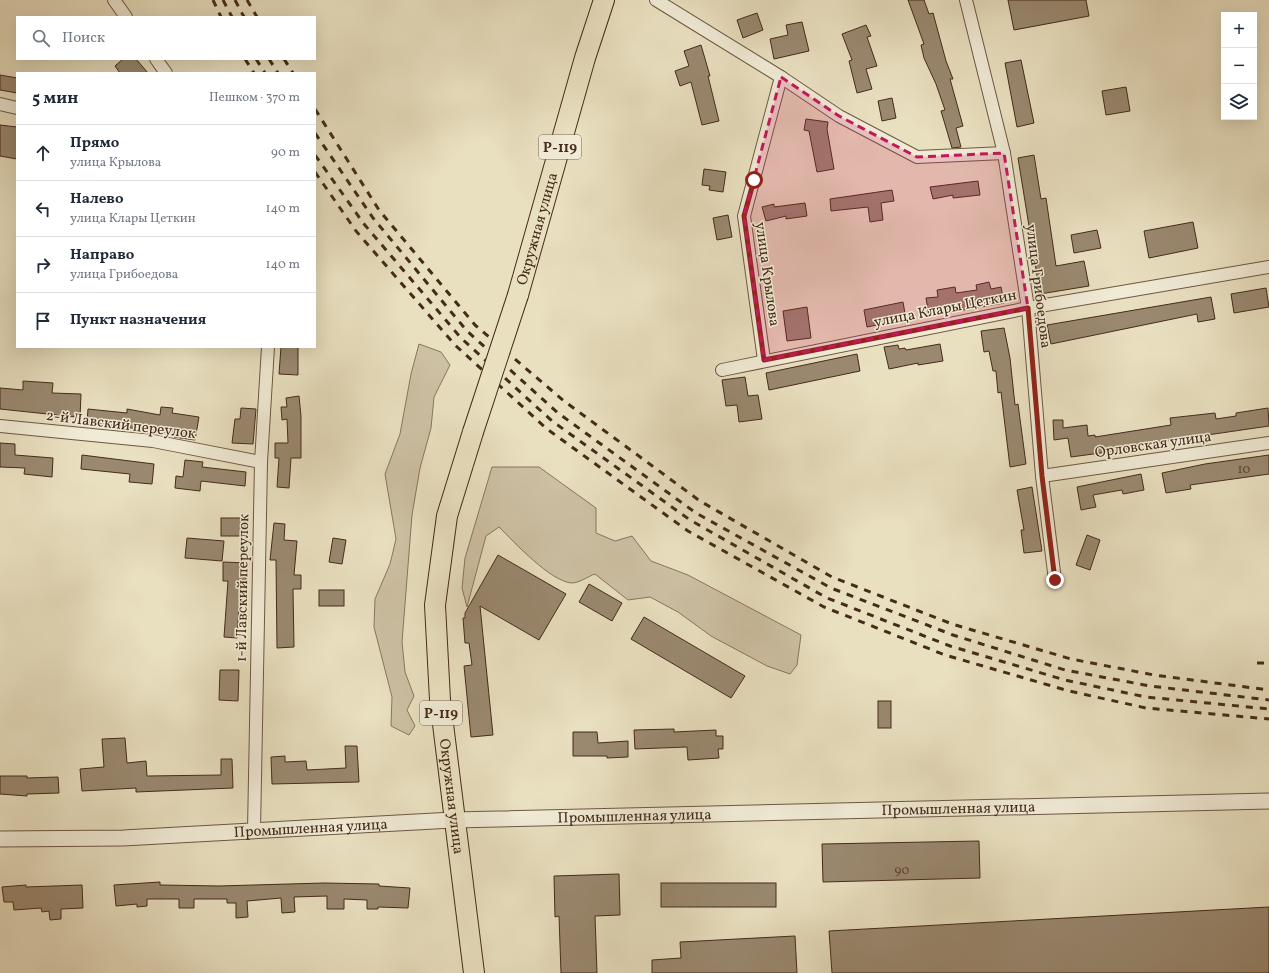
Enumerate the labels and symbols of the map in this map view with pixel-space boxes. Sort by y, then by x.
road number: Р-119 [539,135,581,159]
street label: Окружная улица [512,170,564,288]
route start [745,171,763,189]
street label: улица Крылова [749,221,784,328]
street label: улица Грибоедова [1019,223,1056,349]
street label: улица Клары Цеткин [872,285,1018,334]
street label: 2-й Лавский переулок [45,406,197,445]
street label: Орловская улица [1093,427,1213,464]
house number: 10 [1238,461,1251,479]
street label: 1-й Лавский переулок [232,514,255,662]
route end [1046,571,1064,589]
road number: Р-119 [420,701,462,725]
street label: Окружная улица [433,738,468,856]
street label: Промышленная улица [881,797,1036,822]
street label: Промышленная улица [557,805,712,830]
street label: Промышленная улица [233,815,388,844]
house number: 90 [895,862,910,880]

